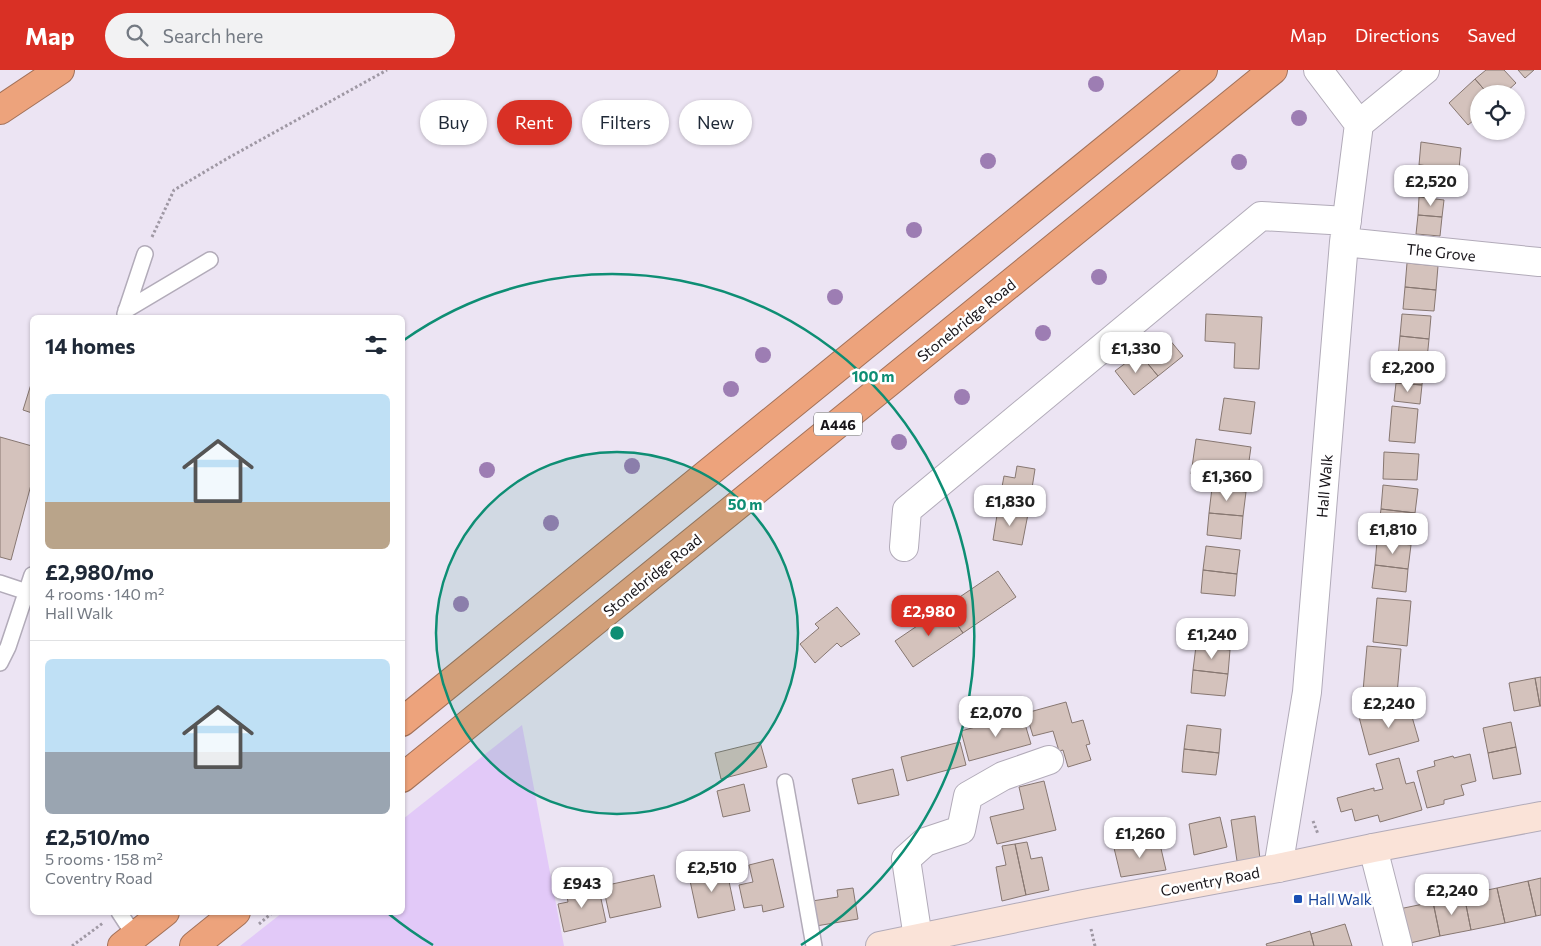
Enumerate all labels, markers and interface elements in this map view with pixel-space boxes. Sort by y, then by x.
search box [105,13,455,58]
text: Map [25,21,75,50]
icon: search [123,21,151,49]
text: Search here [163,24,263,47]
text: Map [1290,24,1327,46]
text: Directions [1355,24,1439,46]
text: Saved [1467,24,1516,46]
map controls [1470,85,1525,140]
button: locate [1470,85,1525,140]
chip: Buy [420,100,487,145]
chip: Rent [497,100,572,145]
chip: Filters [582,100,669,145]
chip: New [679,100,752,145]
pin: £2,520 [1390,164,1472,207]
text: £2,520 [1405,171,1457,190]
street label: The Grove [1405,239,1477,265]
street label: Stonebridge Road [913,275,1019,365]
icon: filters [362,331,390,359]
pin: £1,330 [1095,332,1177,374]
text: 14 homes [45,333,135,358]
text: £1,330 [1111,338,1161,357]
pin: £2,200 [1367,350,1449,393]
text: £2,200 [1381,357,1435,376]
text: 100 m [852,367,894,385]
road number: A446 [814,412,862,436]
icon: home [173,426,263,516]
street label: Hall Walk [1312,453,1336,519]
pin: £1,360 [1186,460,1268,502]
text: £1,360 [1202,466,1252,485]
pin: £1,830 [969,484,1051,527]
text: £1,830 [985,491,1035,510]
text: 50 m [728,495,762,513]
pin: £1,810 [1352,512,1434,555]
text: £1,810 [1369,519,1417,538]
street label: Stonebridge Road [599,530,705,620]
text: £2,980/mo [45,559,154,584]
text: 4 rooms · 140 m² [45,584,164,603]
pin: £2,980 [888,594,970,637]
text: £2,980 [903,601,956,620]
text: Hall Walk [45,603,113,622]
pin: £1,240 [1171,618,1253,660]
centre of rings [608,624,626,642]
text: £1,240 [1187,624,1237,643]
pin: £2,240 [1348,686,1430,729]
icon: home [173,692,263,782]
text: £2,240 [1363,693,1415,712]
pin: £2,070 [955,696,1037,738]
text: £2,070 [970,702,1022,721]
pin: £1,260 [1099,816,1181,859]
text: £1,260 [1115,823,1165,842]
text: £2,510/mo [45,824,150,849]
text: 5 rooms · 158 m² [45,849,163,868]
pin: £2,510 [671,850,753,893]
text: £2,510 [687,857,737,876]
street label: Coventry Road [1159,863,1261,899]
pin: £943 [552,866,612,909]
text: Coventry Road [45,868,152,887]
text: £943 [563,873,601,892]
pin: £2,240 [1411,874,1493,916]
text: £2,240 [1426,880,1478,899]
place label: Hall Walk [1308,890,1372,908]
marker: Hall Walk [1292,893,1304,905]

